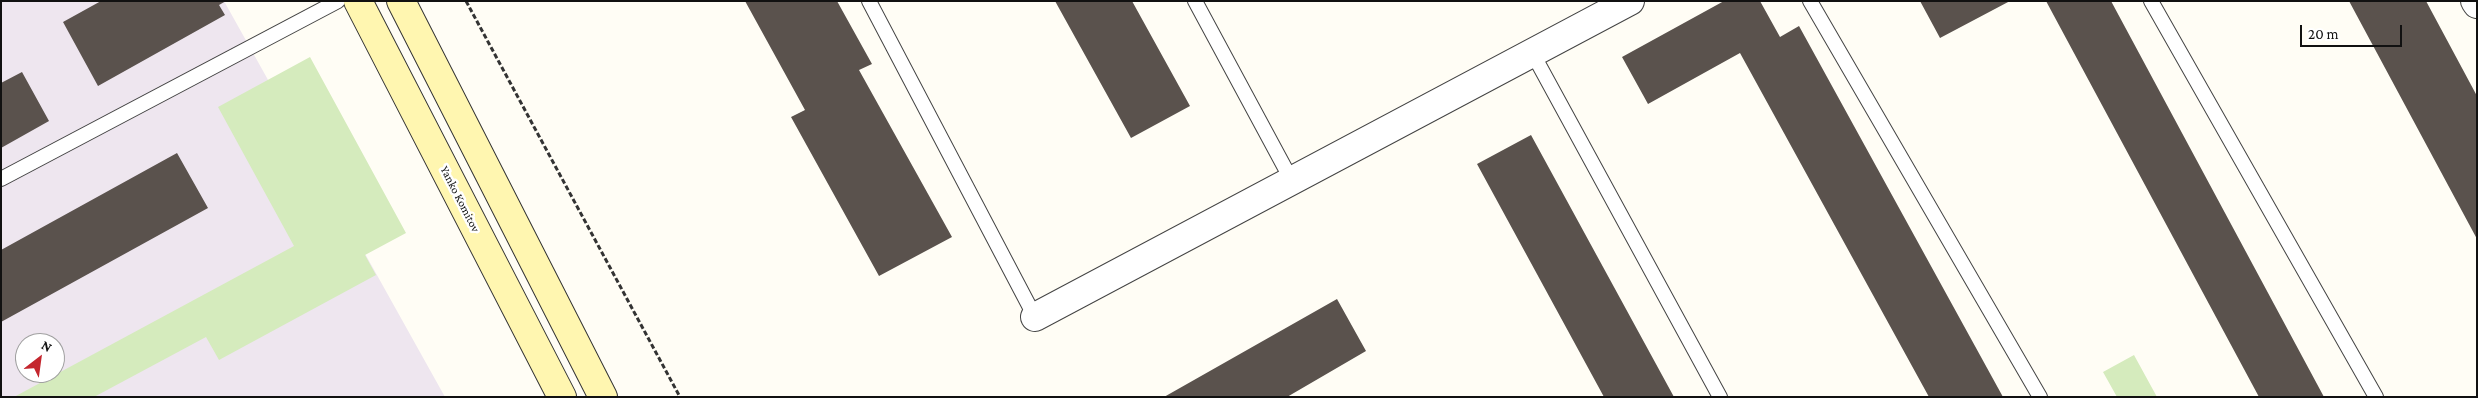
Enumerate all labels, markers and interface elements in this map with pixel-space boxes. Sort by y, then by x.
scale bar [2303,15,2406,47]
text: 20 m [2308,26,2339,42]
street label: Yanko Komitov [437,164,483,234]
north arrow [15,333,65,383]
text: N [39,337,55,355]

